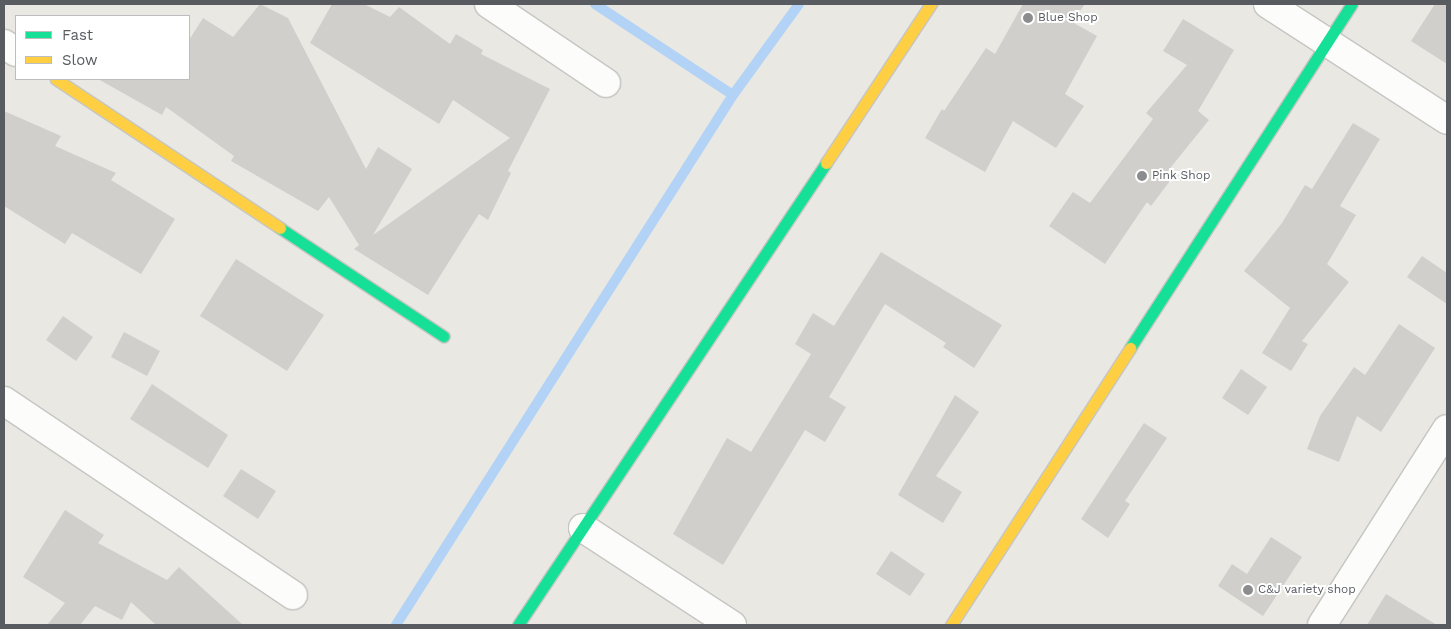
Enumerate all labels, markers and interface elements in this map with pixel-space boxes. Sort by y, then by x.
place label: Blue Shop [1038,11,1098,25]
marker: Blue Shop [1022,12,1034,24]
legend [15,15,190,80]
text: Fast [62,26,93,44]
text: Slow [62,51,98,69]
place label: Pink Shop [1152,169,1211,183]
marker: Pink Shop [1136,170,1148,182]
place label: C&J variety shop [1258,583,1356,597]
marker: C&J variety shop [1242,584,1254,596]

